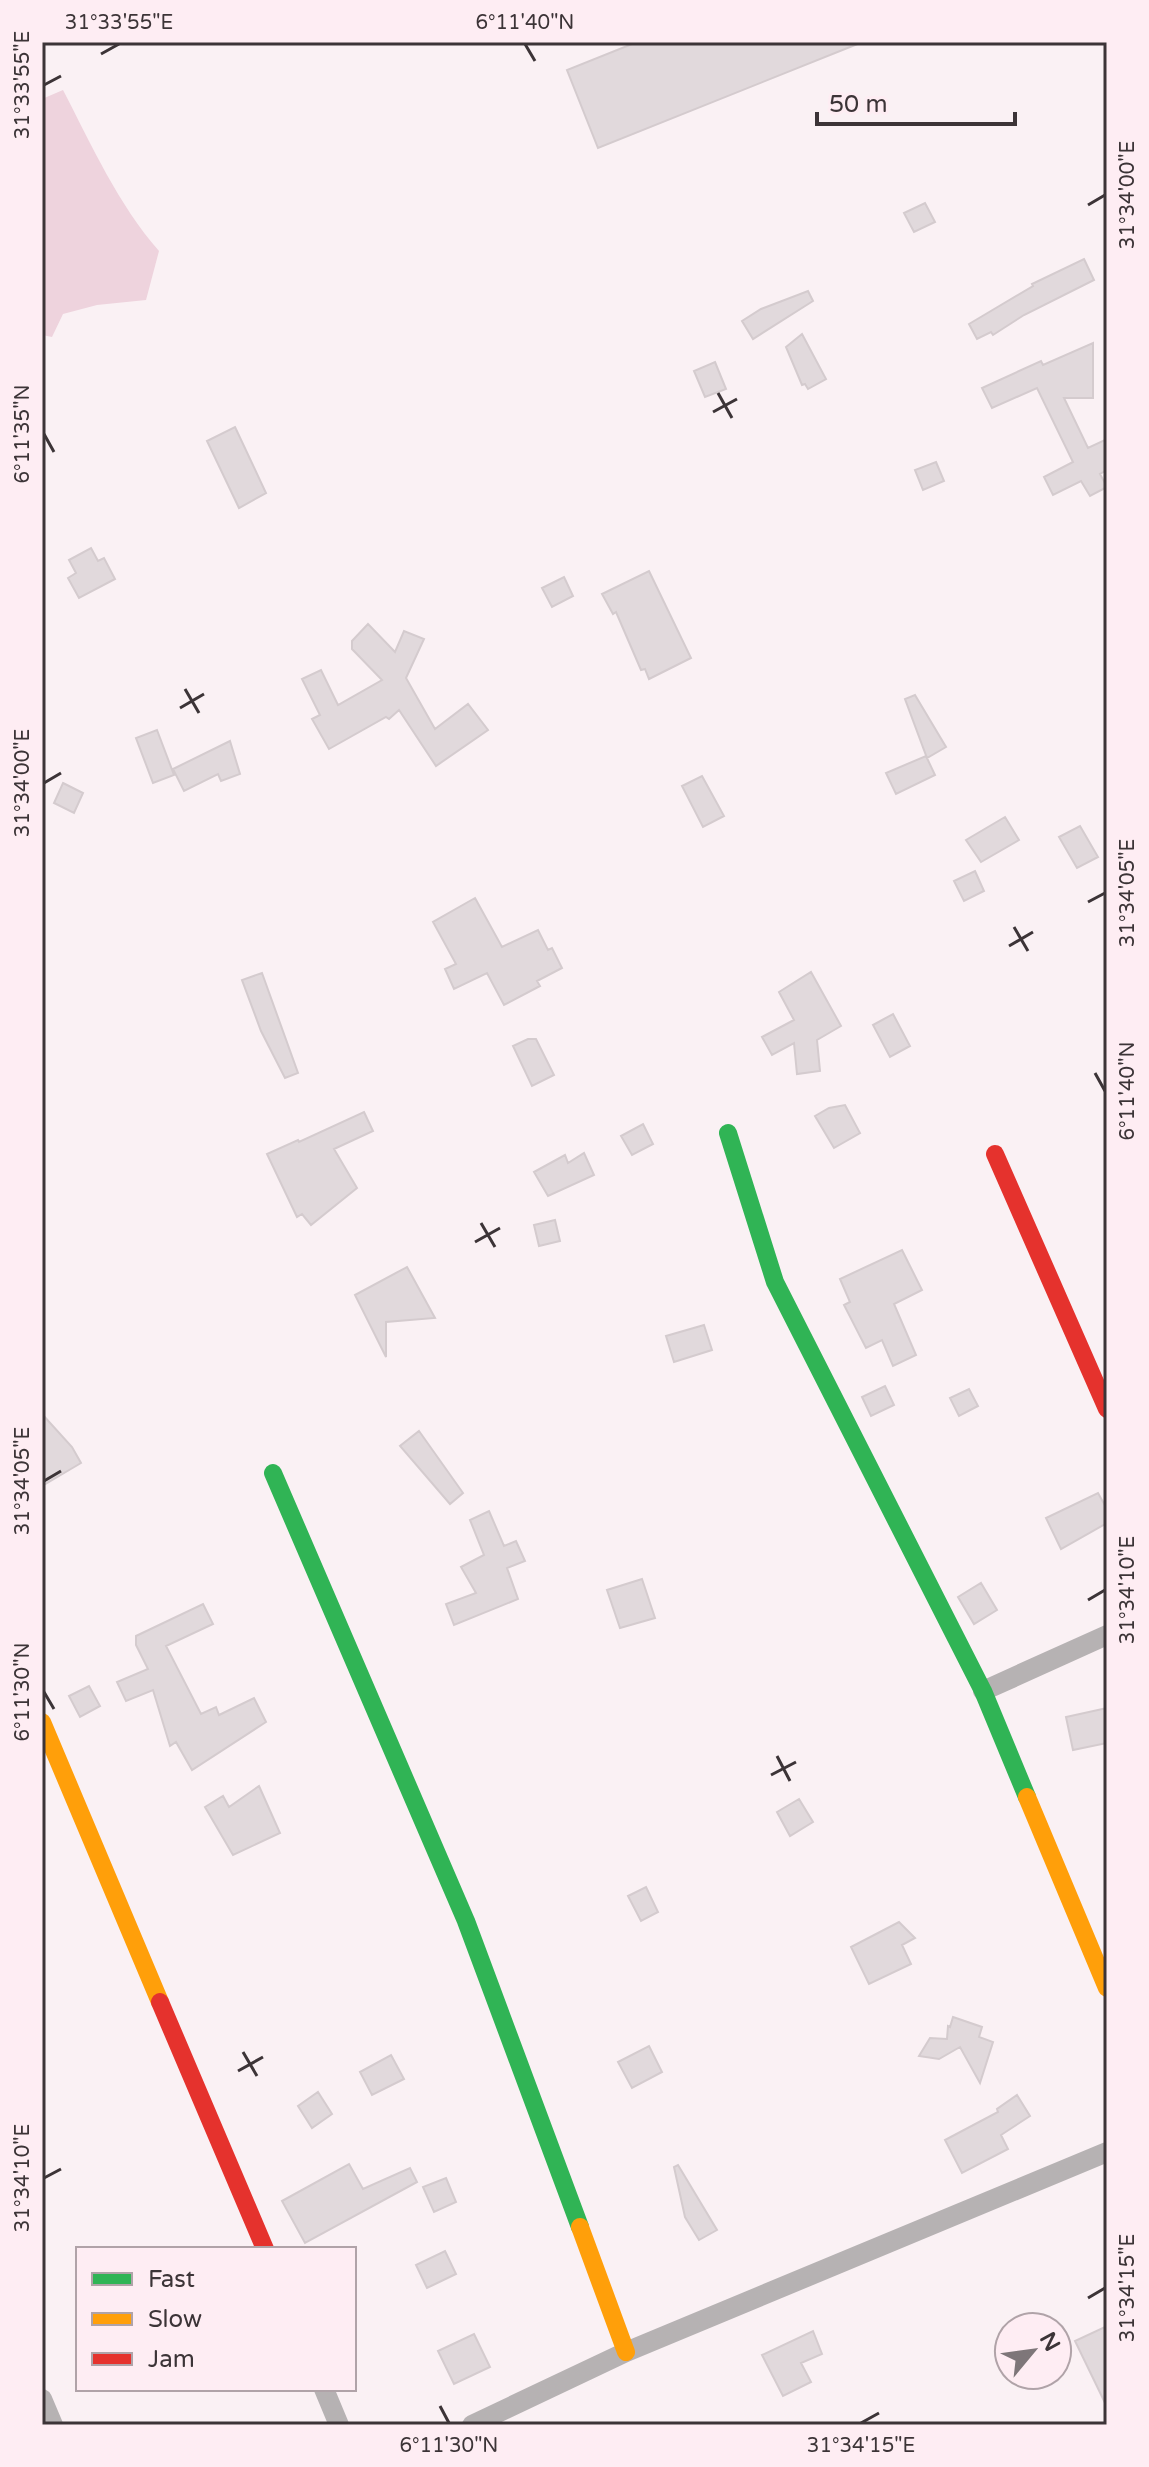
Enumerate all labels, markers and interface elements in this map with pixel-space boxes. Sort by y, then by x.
text: 31°33'55"E [65,11,173,35]
text: 6°11'40"N [476,11,574,35]
text: 31°33'55"E [11,31,35,139]
scale bar [817,76,1015,126]
text: 50 m [829,90,887,119]
text: 31°34'00"E [1116,141,1140,249]
text: 6°11'35"N [11,385,35,483]
text: 31°34'00"E [11,729,35,837]
text: 31°34'05"E [1116,839,1140,947]
text: 6°11'40"N [1116,1042,1140,1140]
text: 31°34'05"E [11,1427,35,1535]
text: 31°34'10"E [1116,1536,1140,1644]
text: 6°11'30"N [11,1643,35,1741]
text: 31°34'10"E [11,2124,35,2232]
text: 31°34'15"E [1116,2234,1140,2342]
legend [76,2247,356,2391]
text: Fast [148,2265,195,2294]
text: Slow [148,2305,202,2334]
north arrow [993,2311,1073,2391]
text: N [1034,2328,1065,2356]
text: Jam [148,2345,195,2374]
text: 6°11'30"N [400,2434,498,2458]
text: 31°34'15"E [807,2434,915,2458]

